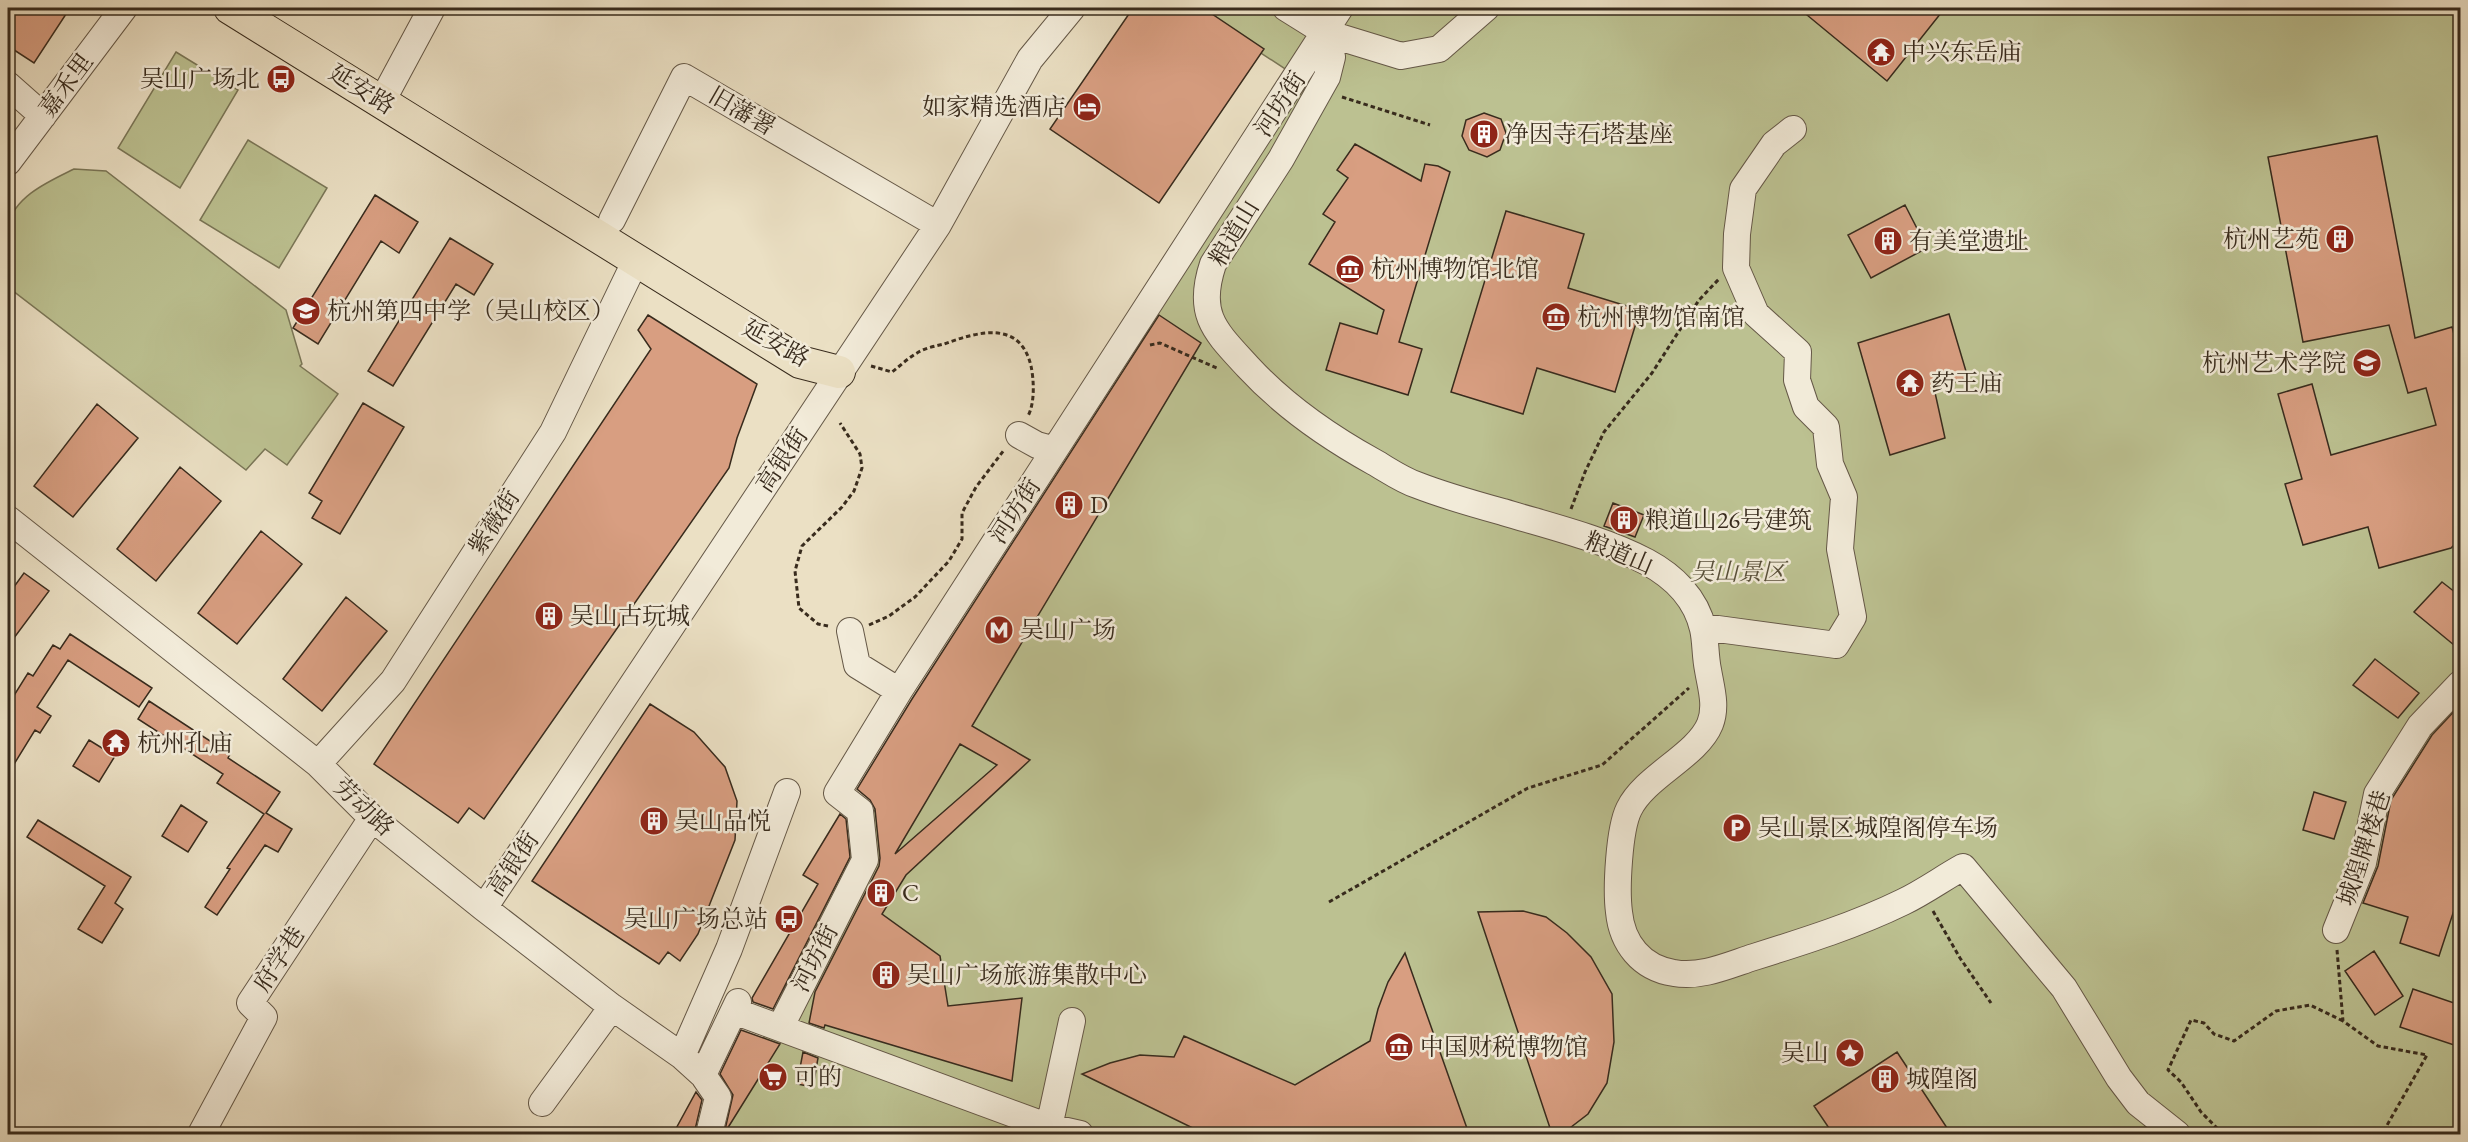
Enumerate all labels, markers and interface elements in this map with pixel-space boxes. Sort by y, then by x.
temple icon: 中兴东岳庙 [1865,36,1897,68]
place label: 中兴东岳庙 [1902,36,2022,67]
street label: 嘉禾里 [32,47,100,123]
street label: 延安路 [324,56,401,121]
place label: 吴山广场北 [140,63,260,94]
bus stop icon: 吴山广场北 [265,63,297,95]
street label: 河坊街 [1247,65,1312,142]
street label: 旧藩署 [703,79,781,142]
place label: 如家精选酒店 [922,91,1066,122]
hotel icon: 如家精选酒店 [1071,91,1103,123]
building icon: 净因寺石塔基座 [1468,118,1500,150]
place label: 净因寺石塔基座 [1505,118,1673,149]
street label: 粮道山 [1202,194,1265,272]
place label: 杭州艺苑 [2223,223,2319,254]
building icon: 杭州艺苑 [2324,223,2356,255]
building icon: 有美堂遗址 [1872,225,1904,257]
place label: 有美堂遗址 [1909,225,2029,256]
museum icon: 杭州博物馆北馆 [1334,253,1366,285]
place label: 杭州博物馆北馆 [1371,253,1539,284]
school or university icon: 杭州第四中学（吴山校区） [290,295,322,327]
place label: 杭州第四中学（吴山校区） [327,295,615,326]
museum icon: 杭州博物馆南馆 [1540,301,1572,333]
place label: 杭州博物馆南馆 [1577,301,1745,332]
street label: 延安路 [737,312,815,374]
place label: 杭州艺术学院 [2202,347,2346,378]
school or university icon: 杭州艺术学院 [2351,347,2383,379]
temple icon: 药王庙 [1894,367,1926,399]
place label: 药王庙 [1931,367,2003,398]
street label: 高银街 [749,421,815,498]
street label: 河坊街 [982,472,1047,549]
street label: 紫薇街 [461,483,526,560]
building icon: D [1053,489,1085,521]
place label: D [1090,489,1108,520]
building icon: 粮道山26号建筑 [1608,504,1640,536]
place label: 粮道山26号建筑 [1645,504,1812,535]
street label: 粮道山 [1580,524,1658,581]
park label: 吴山景区 [1690,556,1789,587]
building icon: 吴山古玩城 [533,600,565,632]
place label: 吴山古玩城 [570,600,690,631]
metro station icon: 吴山广场 [983,614,1015,646]
place label: 吴山广场 [1020,614,1116,645]
temple icon: 杭州孔庙 [100,727,132,759]
place label: 杭州孔庙 [137,727,233,758]
street label: 劳动路 [327,771,401,843]
street label: 城隍牌楼巷 [2330,786,2397,910]
building icon: 吴山品悦 [638,805,670,837]
place label: 吴山品悦 [675,805,771,836]
parking icon: 吴山景区城隍阁停车场 [1721,812,1753,844]
place label: 吴山景区城隍阁停车场 [1758,812,1998,843]
street label: 高银街 [480,825,546,902]
building icon: C [865,877,897,909]
place label: C [902,877,919,908]
place label: 吴山广场总站 [624,903,768,934]
bus stop icon: 吴山广场总站 [773,903,805,935]
street label: 河坊街 [784,919,845,997]
street label: 府学巷 [246,920,311,997]
building icon: 吴山广场旅游集散中心 [870,959,902,991]
place label: 吴山广场旅游集散中心 [907,959,1147,990]
museum icon: 中国财税博物馆 [1383,1031,1415,1063]
place label: 中国财税博物馆 [1420,1031,1588,1062]
place label: 吴山 [1781,1037,1829,1068]
place icon: 吴山 [1834,1037,1866,1069]
supermarket icon: 可的 [757,1061,789,1093]
place label: 可的 [794,1061,842,1092]
building icon: 城隍阁 [1869,1063,1901,1095]
place label: 城隍阁 [1906,1063,1978,1094]

